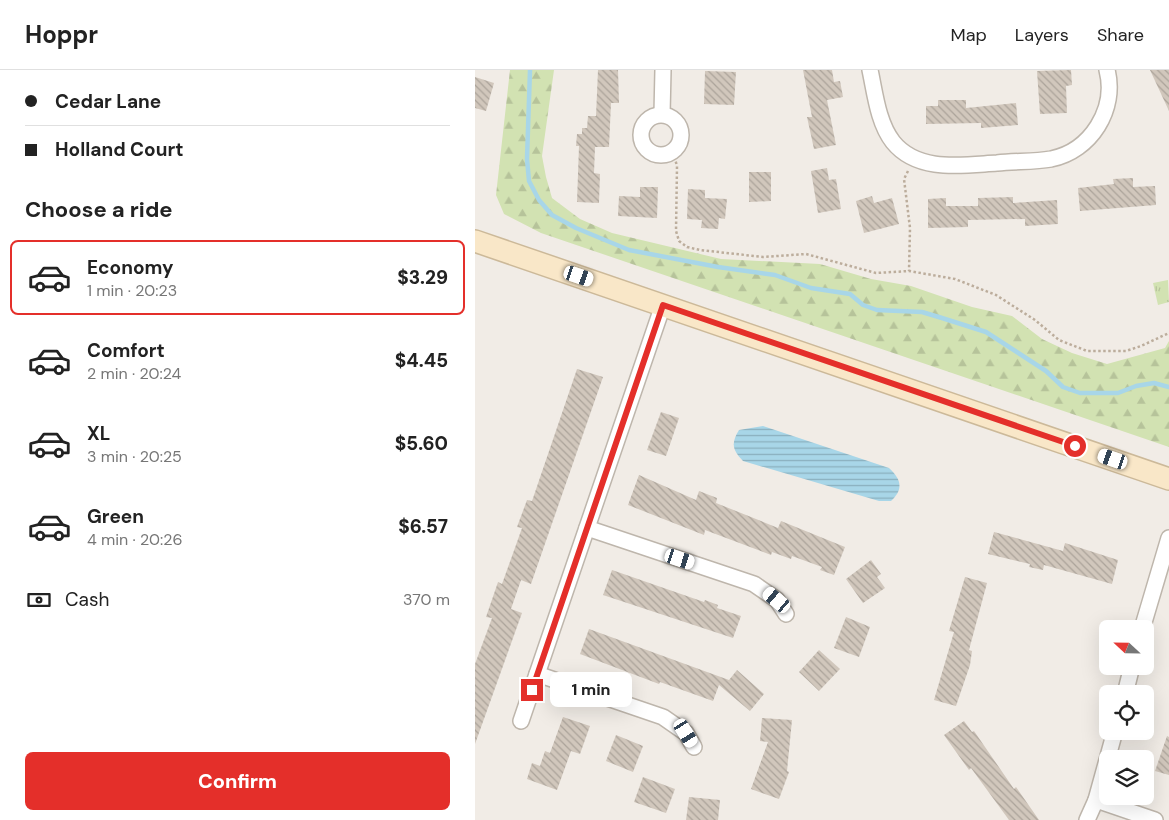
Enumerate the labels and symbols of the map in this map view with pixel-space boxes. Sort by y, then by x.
car [562,264,595,288]
route start [1064,435,1086,457]
car [1096,447,1129,471]
car [663,547,696,571]
car [760,585,793,615]
north arrow [1099,620,1154,675]
callout: 1 min [549,672,632,708]
route end [521,679,543,701]
car [671,716,700,750]

